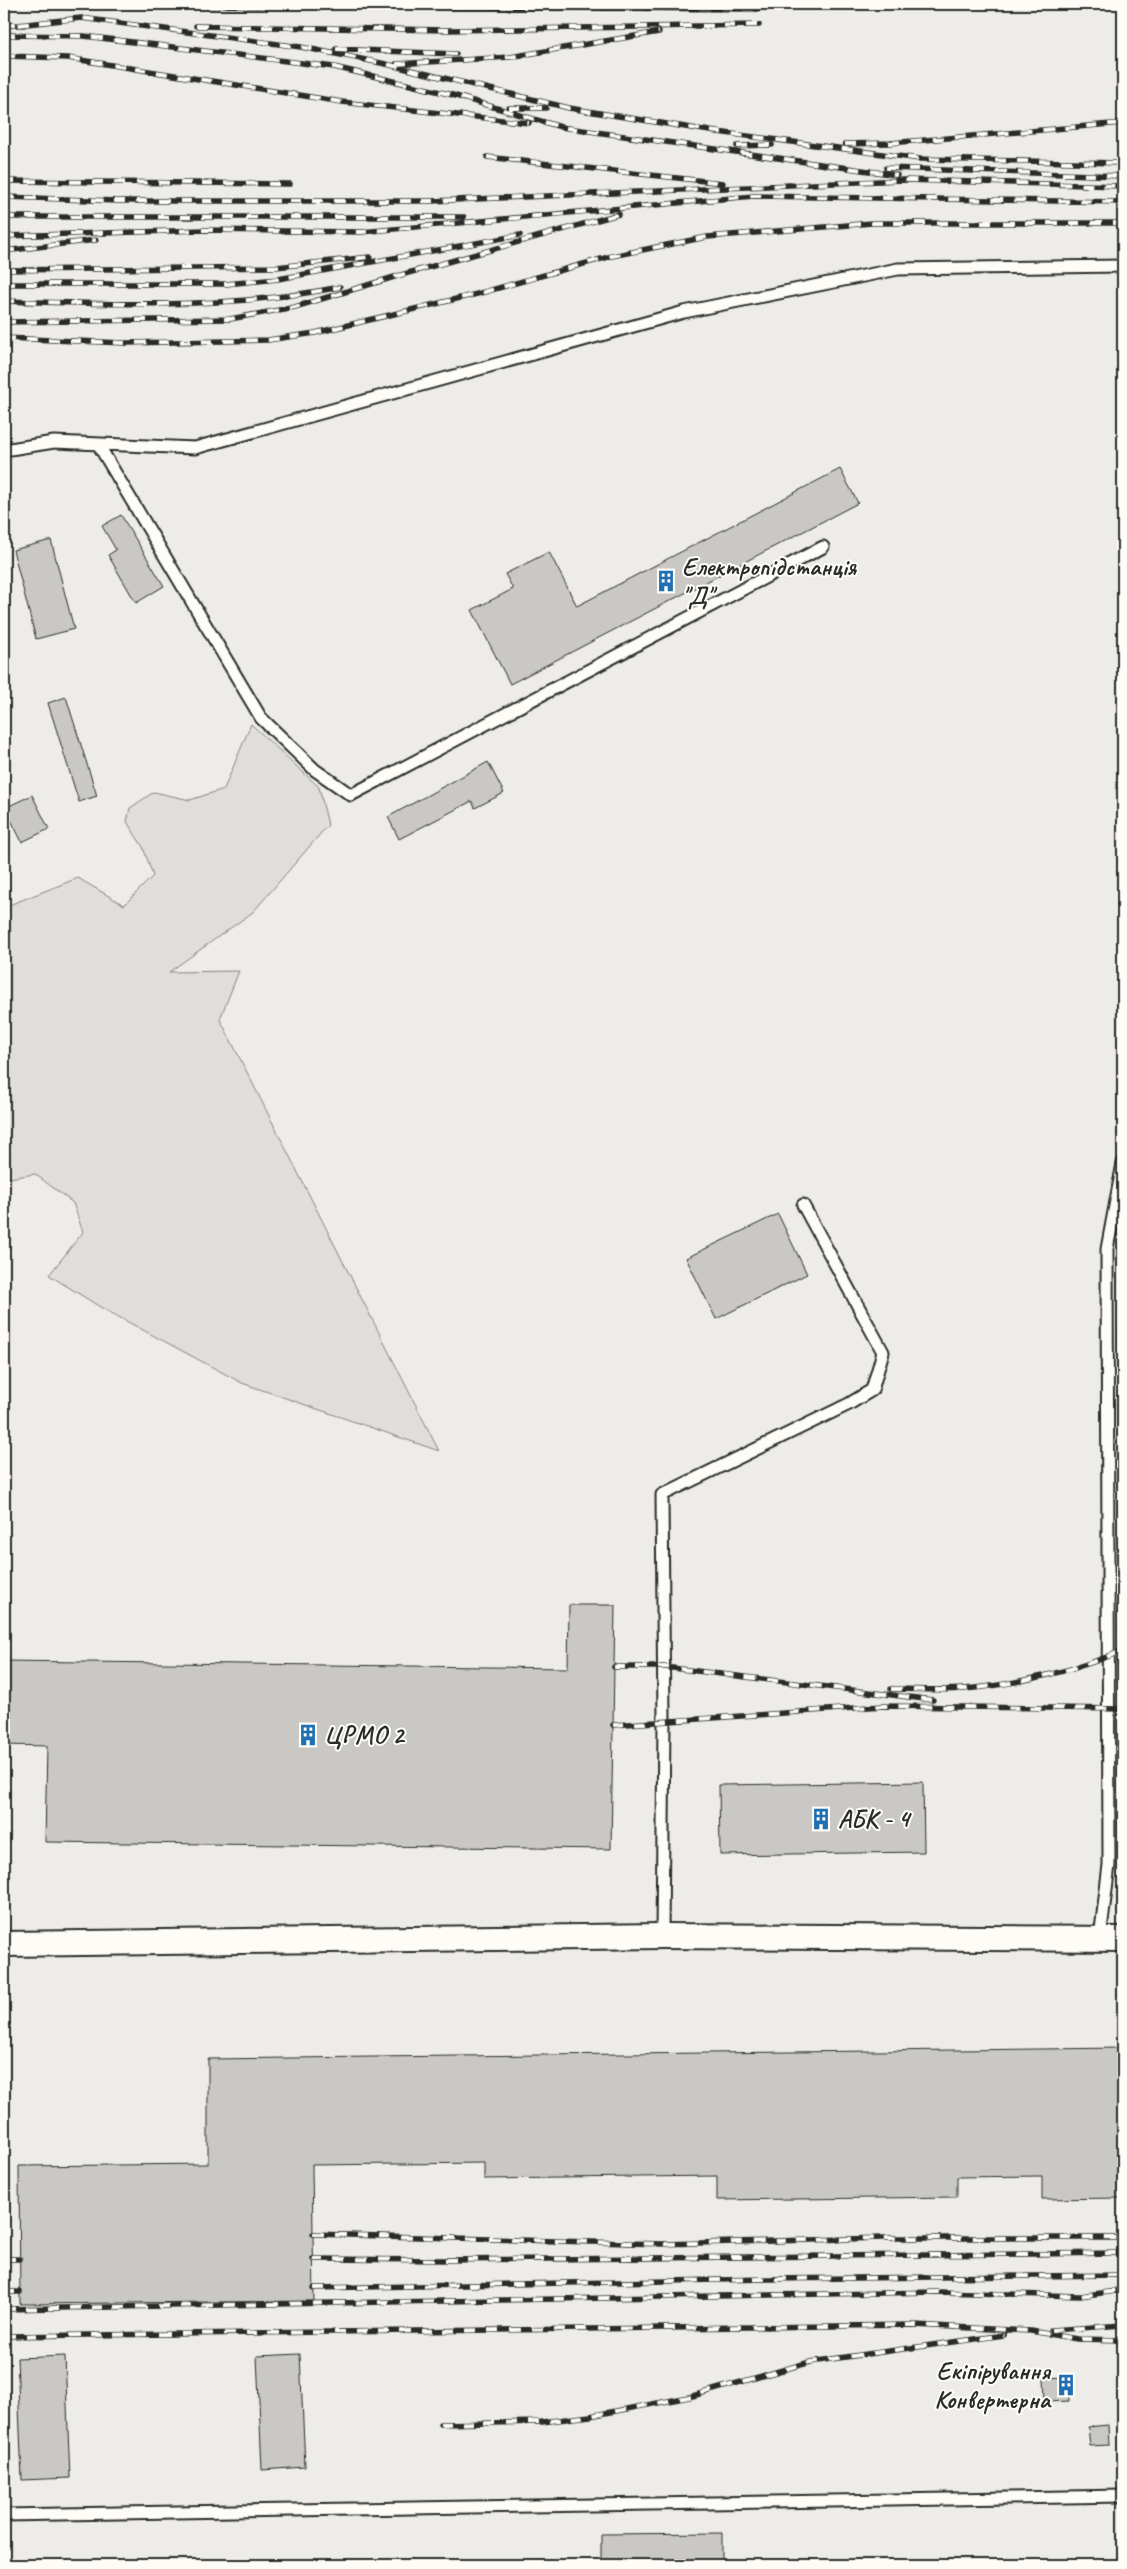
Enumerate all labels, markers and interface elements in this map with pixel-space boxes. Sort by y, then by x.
place label: Електропідстанція "Д" [682,551,858,612]
building icon: Електропідстанція "Д" [653,568,679,594]
place label: ЦРМО 2 [324,1719,406,1751]
building icon: ЦРМО 2 [295,1722,321,1748]
place label: АБК - 4 [838,1803,912,1835]
building icon: АБК - 4 [808,1806,834,1832]
place label: Екіпірування Конвертерна [935,2355,1052,2416]
building icon: Екіпірування Конвертерна [1053,2372,1079,2398]

